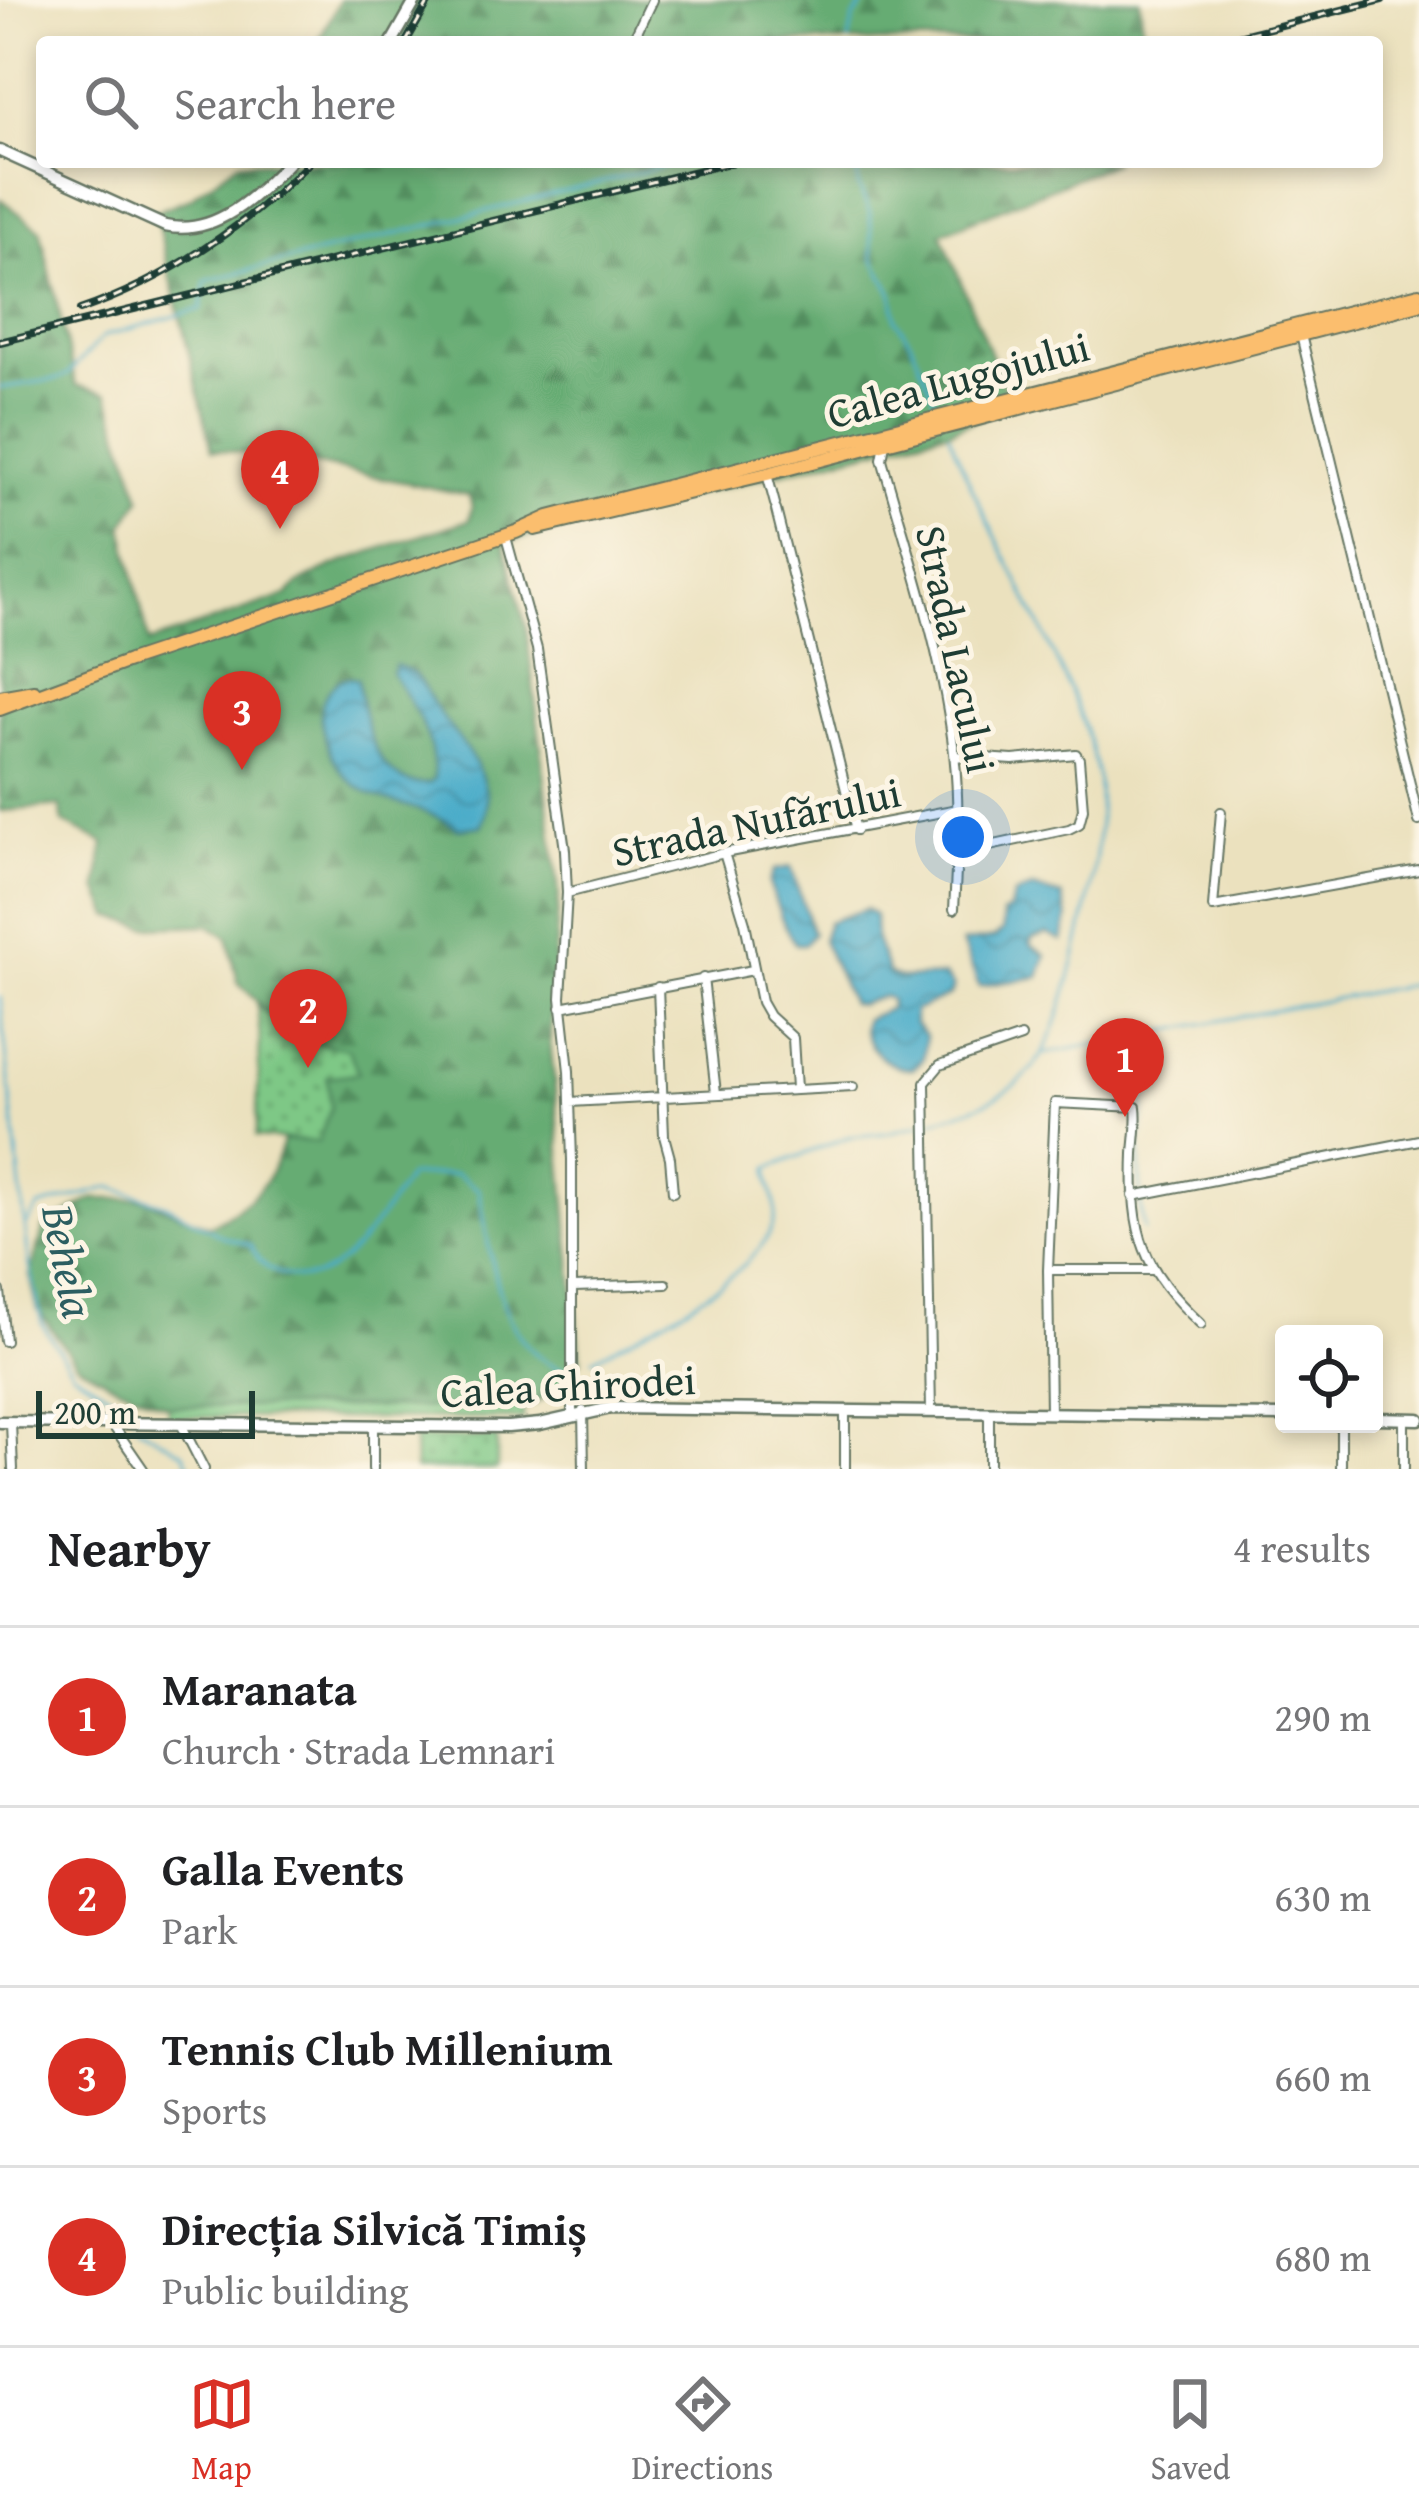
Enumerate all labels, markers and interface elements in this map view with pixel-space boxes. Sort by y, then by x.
search box [36,36,1383,168]
icon: search [78,69,144,135]
text: Search here [174,70,396,135]
street label: Calea Lugojului [820,315,1096,443]
pin: 4 [241,430,319,529]
street label: Strada Lacului [901,520,1013,778]
pin: 3 [203,671,281,770]
street label: Strada Nufărului [606,761,906,881]
your location [933,807,993,867]
pin: 2 [269,969,347,1068]
pin: 1 [1086,1018,1164,1117]
water label: Behela [26,1198,112,1323]
map controls [1275,1325,1383,1433]
button: locate [1275,1325,1383,1433]
street label: Calea Ghirodei [439,1348,697,1422]
scale bar [36,1385,255,1438]
text: 200 m [54,1388,136,1436]
text: Nearby [48,1510,211,1585]
text: 4 results [1233,1519,1371,1576]
text: Maranata [162,1656,357,1721]
text: 1 [77,1688,97,1745]
text: 290 m [1274,1688,1371,1745]
text: Church · Strada Lemnari [162,1721,555,1778]
text: Galla Events [162,1836,404,1901]
text: 2 [77,1868,97,1925]
text: 630 m [1274,1868,1371,1925]
text: Park [162,1901,237,1958]
text: Tennis Club Millenium [162,2016,613,2081]
text: 3 [77,2048,97,2105]
text: 660 m [1274,2048,1371,2105]
text: Sports [162,2081,267,2138]
text: Direcția Silvică Timiș [162,2196,587,2261]
text: 4 [77,2228,97,2285]
text: 680 m [1274,2228,1371,2285]
text: Public building [162,2261,408,2318]
tab: Map [189,2371,255,2491]
tab: Directions [632,2371,773,2491]
tab: Saved [1151,2371,1230,2491]

